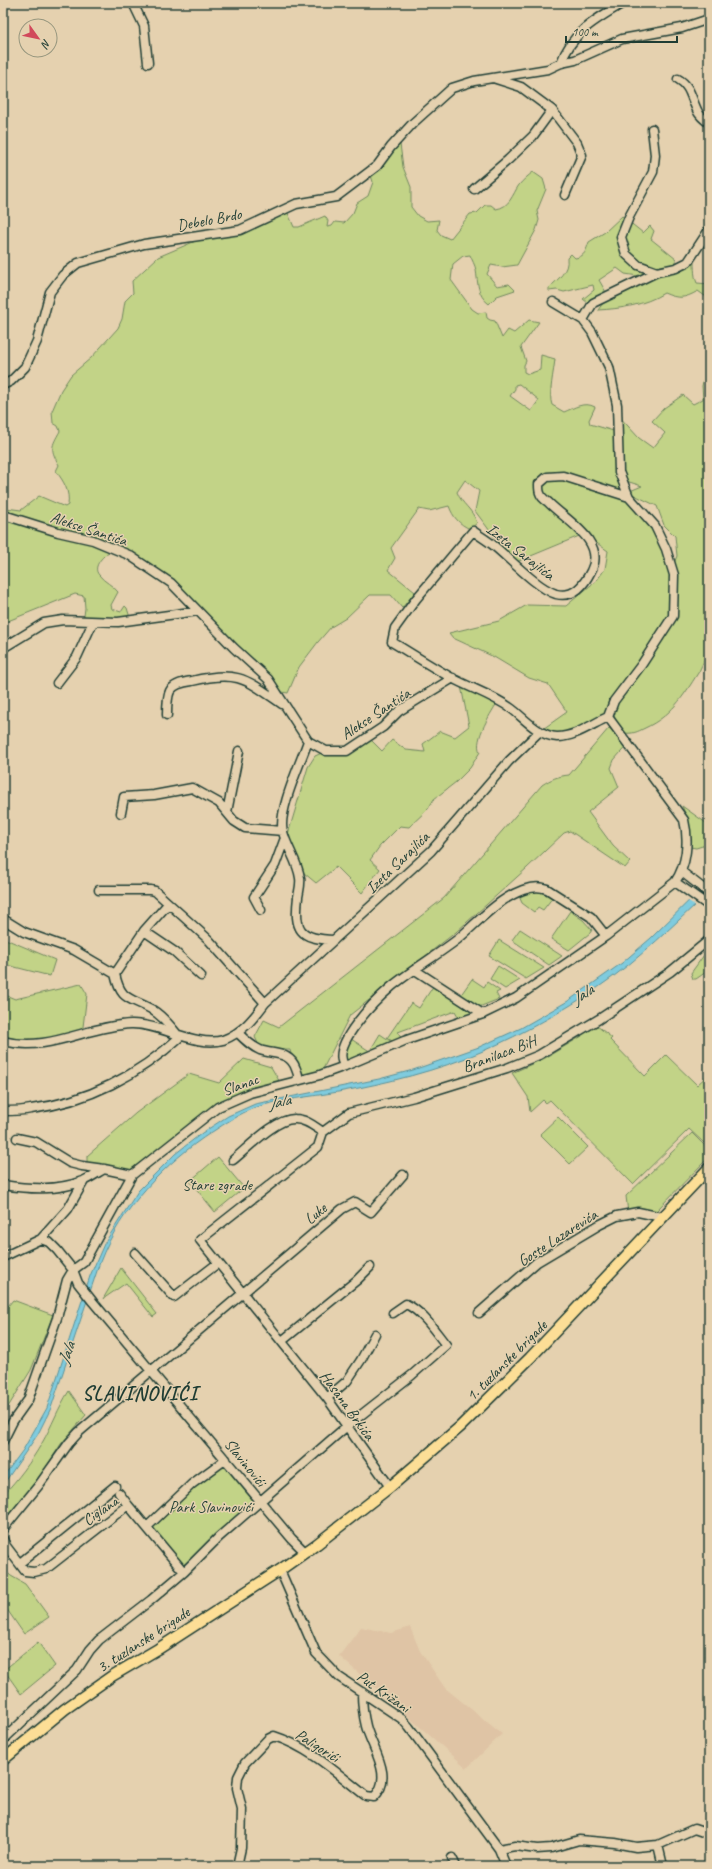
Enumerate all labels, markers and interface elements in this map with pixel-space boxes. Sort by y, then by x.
north arrow [18,18,58,58]
scale bar [566,18,677,44]
text: 100 m [572,24,599,40]
text: N [37,37,54,52]
street label: Debelo Brdo [175,204,244,236]
street label: Alekse Šantića [48,507,130,551]
street label: Izeta Sarajlića [482,519,559,585]
street label: Alekse Šantića [337,683,415,744]
street label: Izeta Sarajlića [362,827,435,898]
water label: Jala [566,978,599,1010]
street label: Branilaca BiH [460,1030,542,1077]
street label: Slanac [219,1069,262,1101]
water label: Jala [264,1088,294,1114]
park label: Stare zgrade [182,1175,254,1195]
street label: Luke [300,1197,332,1229]
street label: Goste Lazarevića [514,1204,602,1271]
street label: 1. tuzlanske brigade [462,1315,553,1405]
water label: Jala [52,1337,81,1369]
street label: Hasana Brkića [315,1367,380,1445]
district label: SLAVINOVIĆI [82,1381,202,1406]
street label: Slavinovići [220,1435,272,1492]
street label: Ciglana [79,1491,124,1530]
park label: Park Slavinovići [169,1497,255,1517]
street label: 3. tuzlanske brigade [93,1601,195,1677]
street label: Put Križani [353,1666,416,1719]
street label: Paligorići [292,1725,345,1768]

